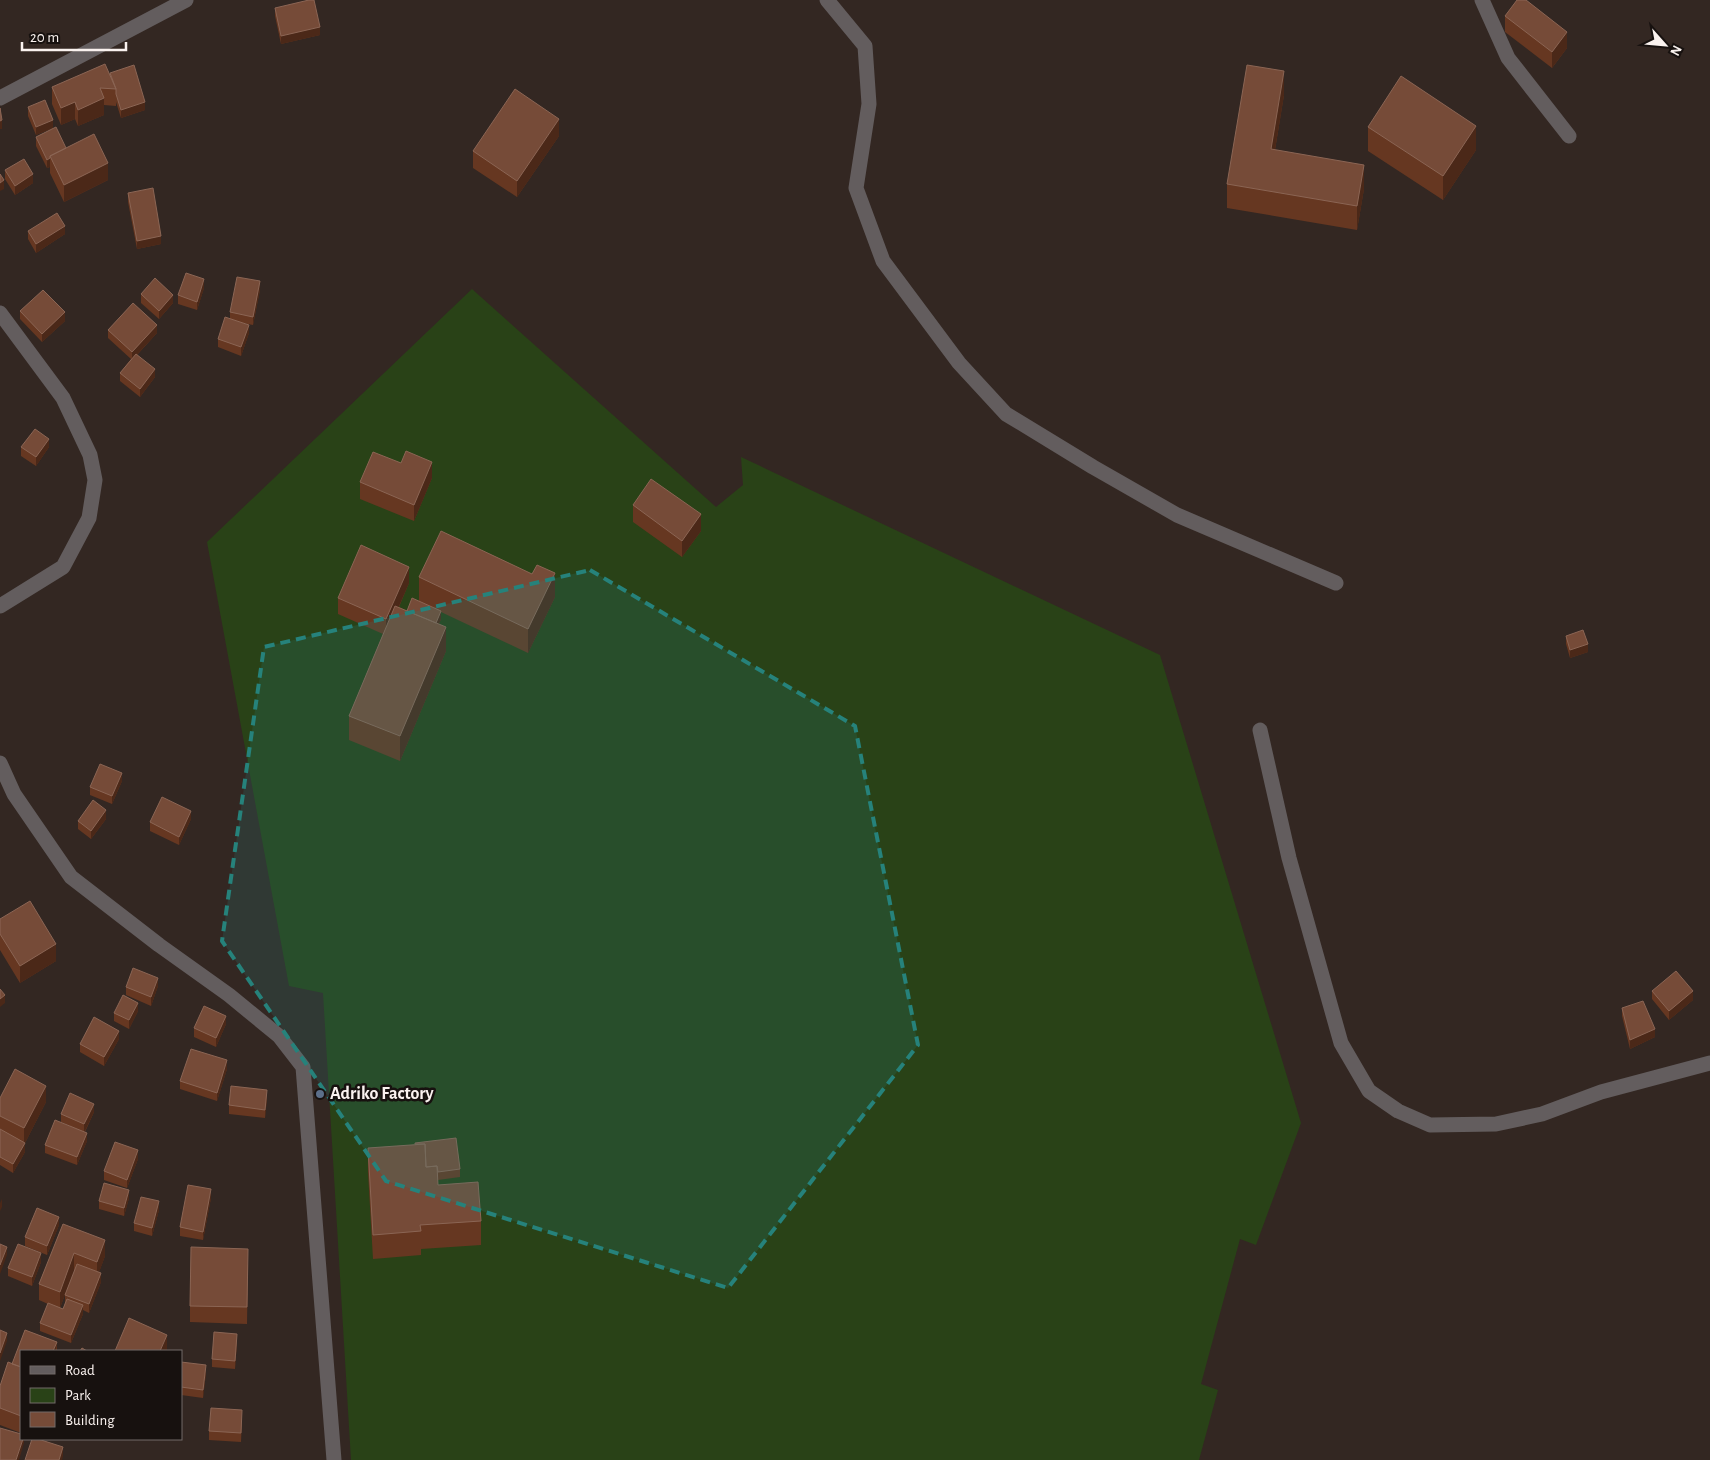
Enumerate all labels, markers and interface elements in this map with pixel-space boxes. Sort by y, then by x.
scale bar [22,20,126,52]
north arrow [1640,20,1690,70]
text: 20 m [30,30,59,45]
text: N [1667,43,1684,58]
place label: Adriko Factory [330,1085,435,1103]
marker: Adriko Factory [314,1088,326,1100]
legend [20,1350,182,1440]
text: Road [65,1363,95,1378]
text: Park [65,1388,91,1403]
text: Building [65,1413,115,1428]

